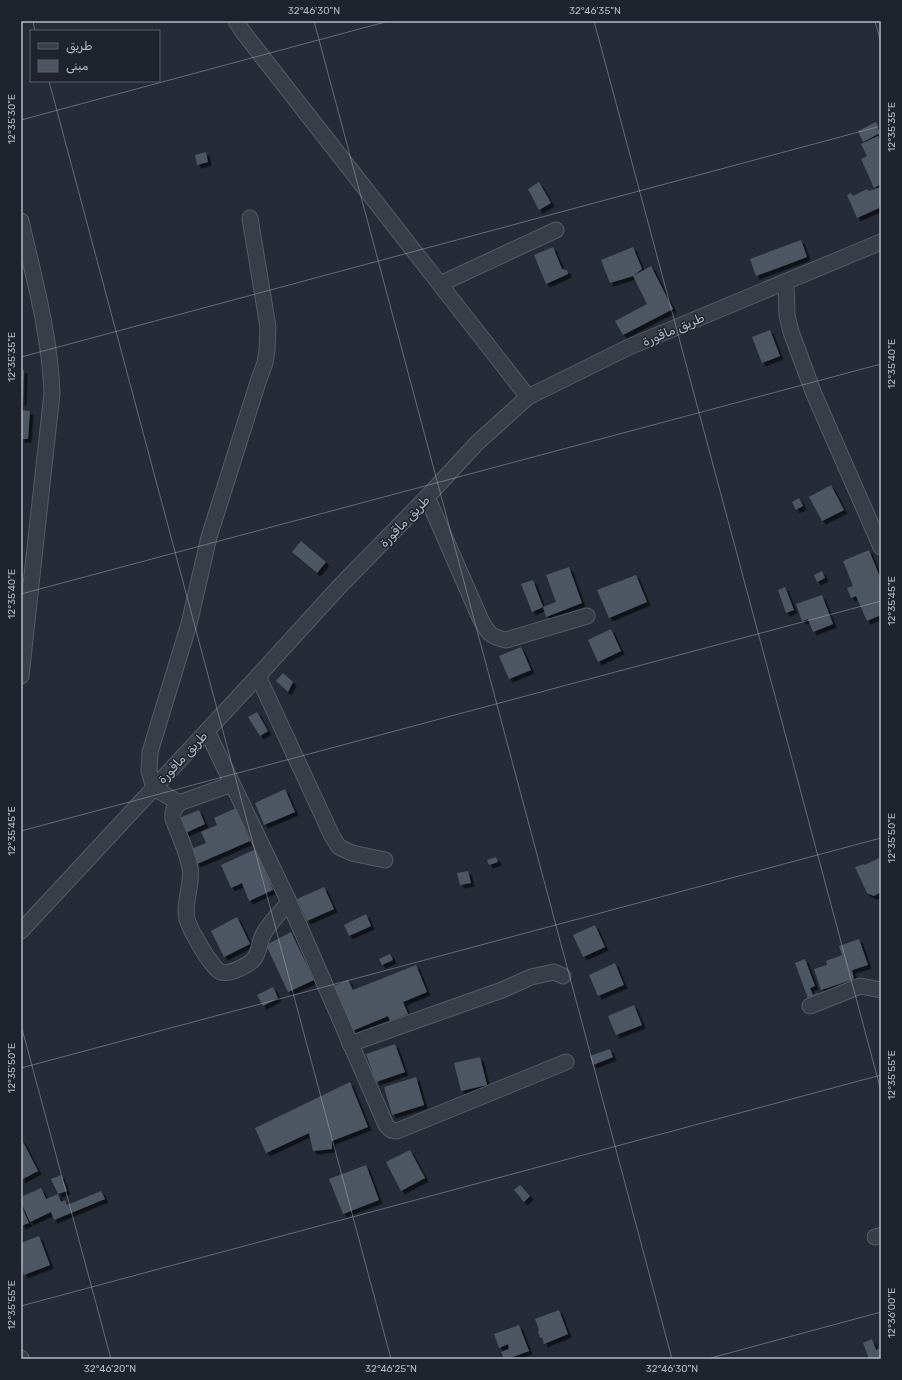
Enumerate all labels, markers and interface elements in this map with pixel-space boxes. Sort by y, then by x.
text: 32°46'30"N [288,5,340,17]
text: 32°46'35"N [569,5,621,17]
legend [30,30,160,82]
text: طريق [66,39,92,54]
text: مبنى [66,59,89,74]
text: 12°35'30"E [6,94,18,144]
text: 12°35'35"E [886,102,898,152]
street label: طريق ماقورة [640,310,707,350]
text: 12°35'35"E [6,332,18,382]
text: 12°35'40"E [886,339,898,389]
street label: طريق ماقورة [376,492,433,551]
text: 12°35'40"E [6,569,18,619]
text: 12°35'45"E [886,576,898,626]
street label: طريق ماقورة [154,728,211,787]
text: 12°35'45"E [6,806,18,856]
text: 12°35'50"E [886,813,898,863]
text: 12°35'50"E [6,1043,18,1093]
text: 12°35'55"E [886,1050,898,1100]
text: 12°35'55"E [6,1280,18,1330]
text: 12°36'00"E [886,1288,898,1338]
text: 32°46'20"N [84,1363,136,1375]
text: 32°46'25"N [365,1363,417,1375]
text: 32°46'30"N [646,1363,698,1375]

